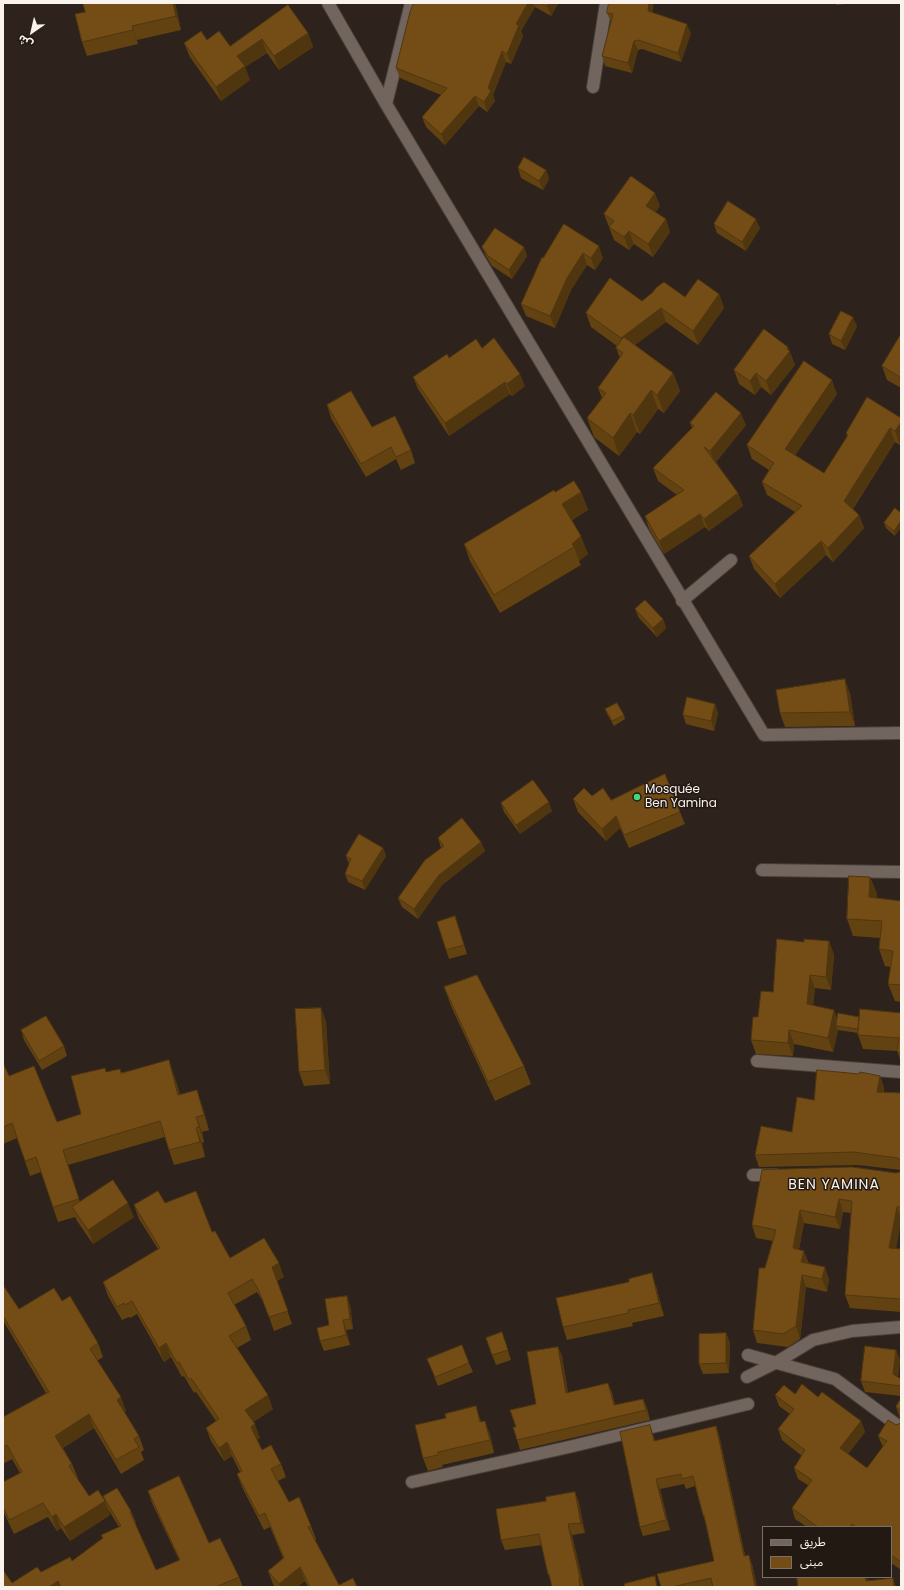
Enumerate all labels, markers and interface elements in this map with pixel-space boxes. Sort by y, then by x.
north arrow [12,12,52,52]
text: ش [15,31,36,53]
place label: Mosquée Ben Yamina [645,783,717,811]
marker: Mosquée Ben Yamina [632,792,642,802]
district label: BEN YAMINA [788,1177,880,1193]
legend [762,1526,892,1578]
text: طريق [800,1533,826,1550]
text: مبنى [800,1553,823,1570]

